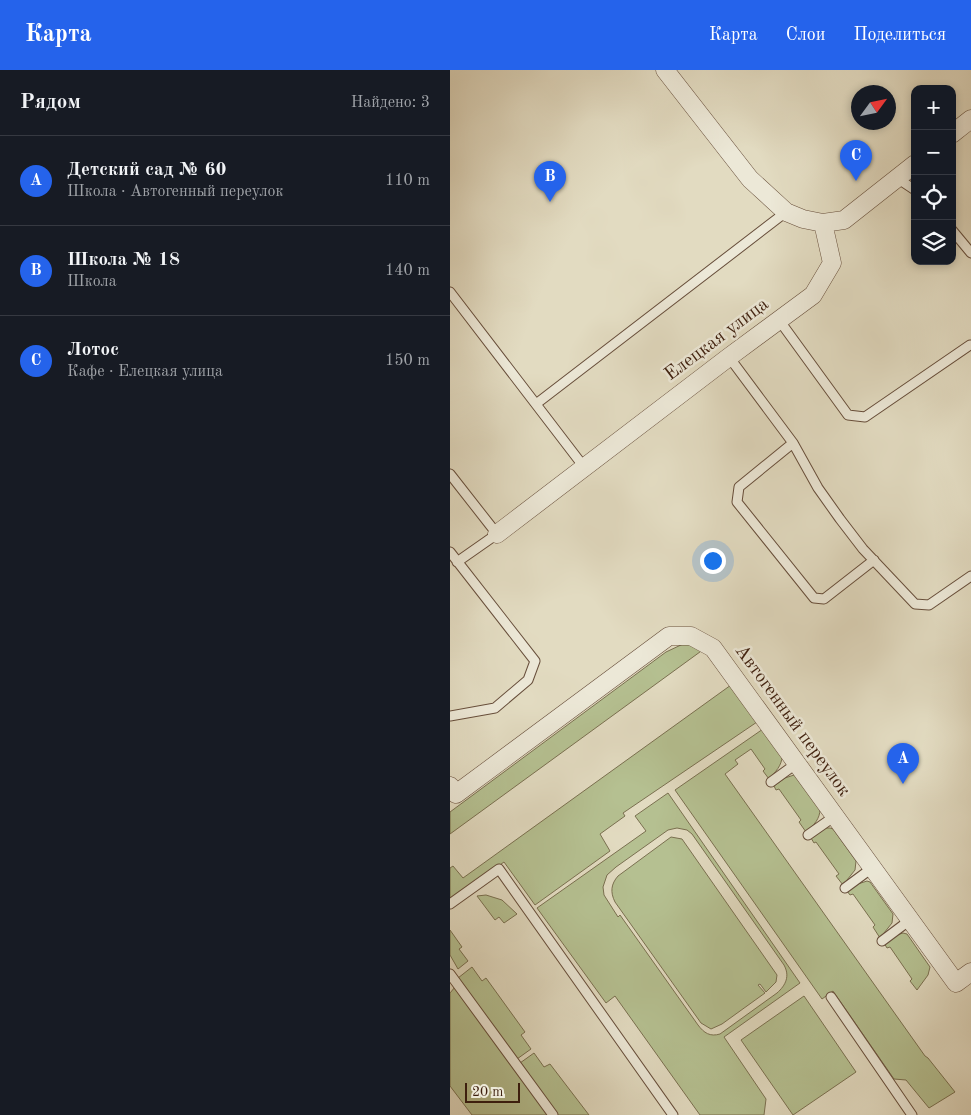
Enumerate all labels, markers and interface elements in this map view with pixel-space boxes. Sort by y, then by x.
text: Карта [25,23,92,47]
text: Карта [709,26,758,44]
text: Слои [786,26,825,44]
text: Поделиться [853,26,946,44]
north arrow [851,85,896,130]
map controls [911,85,956,265]
button: + [911,85,956,130]
text: Рядом [20,92,81,113]
text: Найдено: 3 [351,95,430,111]
button: − [911,130,956,175]
pin: C [840,140,872,181]
text: Детский сад № 60 [67,161,227,180]
pin: B [534,161,566,202]
text: A [30,173,42,189]
text: 110 m [385,173,430,189]
button: locate [911,175,956,220]
text: Школа · Автогенный переулок [67,184,283,200]
button: layers [911,220,956,265]
text: Школа № 18 [67,251,180,270]
text: B [30,263,42,279]
text: 140 m [385,263,430,279]
text: Школа [67,274,117,290]
street label: Елецкая улица [662,295,773,385]
text: Лотос [67,341,119,360]
text: C [31,353,41,369]
text: 150 m [385,353,430,369]
text: Кафе · Елецкая улица [67,364,223,380]
your location [700,548,726,574]
street label: Автогенный переулок [731,642,854,801]
pin: A [887,743,919,784]
scale bar [465,1080,520,1103]
text: 20 m [472,1085,503,1099]

